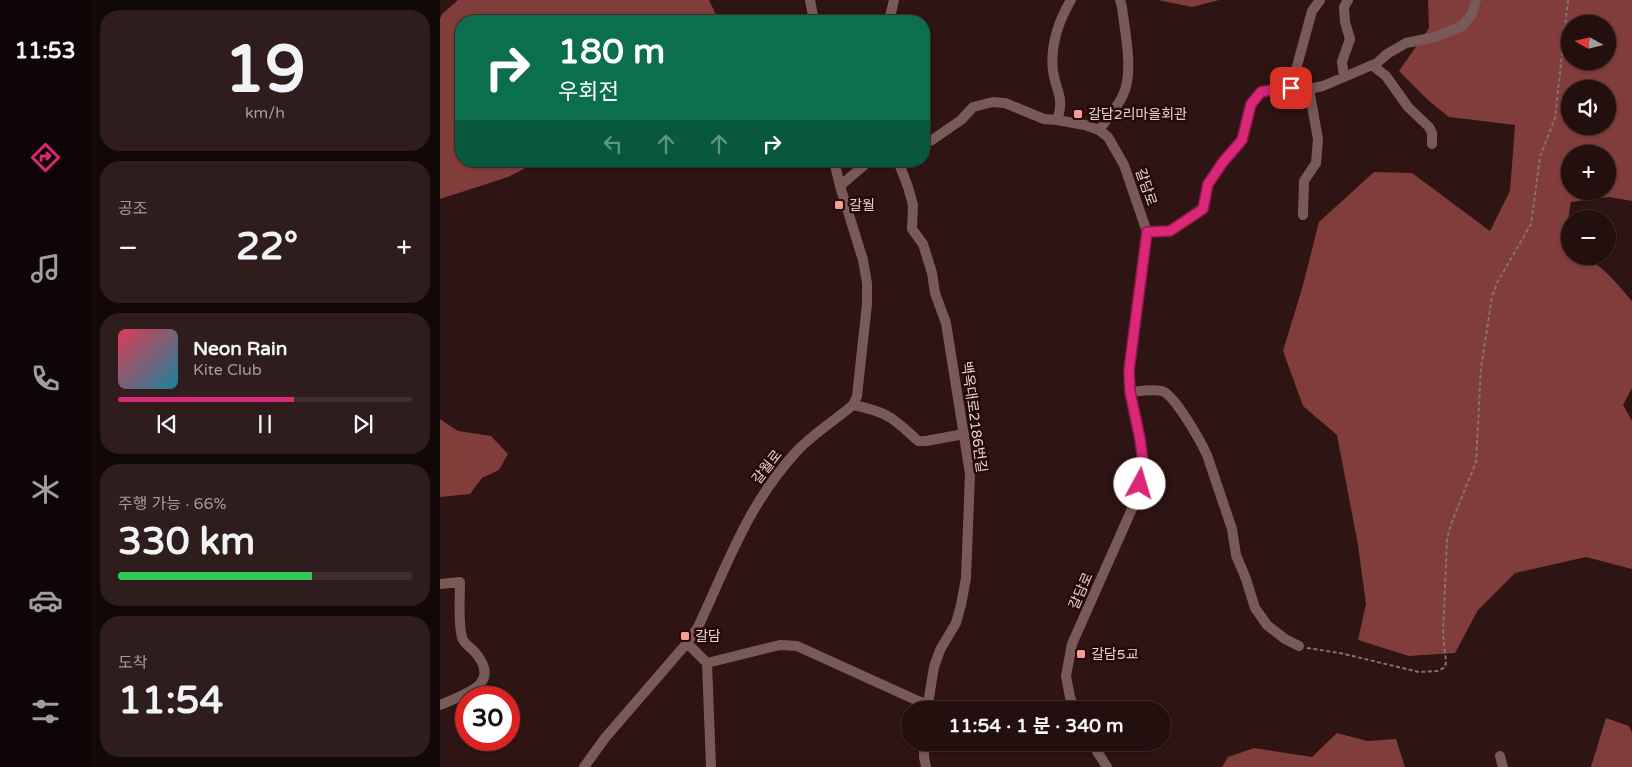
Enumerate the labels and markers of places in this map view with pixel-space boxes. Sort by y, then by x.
pin [1270,67,1312,109]
place label: 갈담2리마을회관 [1088,106,1187,123]
marker: 갈담2리마을회관 [1072,108,1084,120]
place label: 갈월 [849,197,875,214]
marker: 갈월 [833,199,845,211]
place label: 갈담 [695,628,721,645]
marker: 갈담 [679,630,691,642]
place label: 갈담5교 [1091,646,1139,663]
marker: 갈담5교 [1075,648,1087,660]

